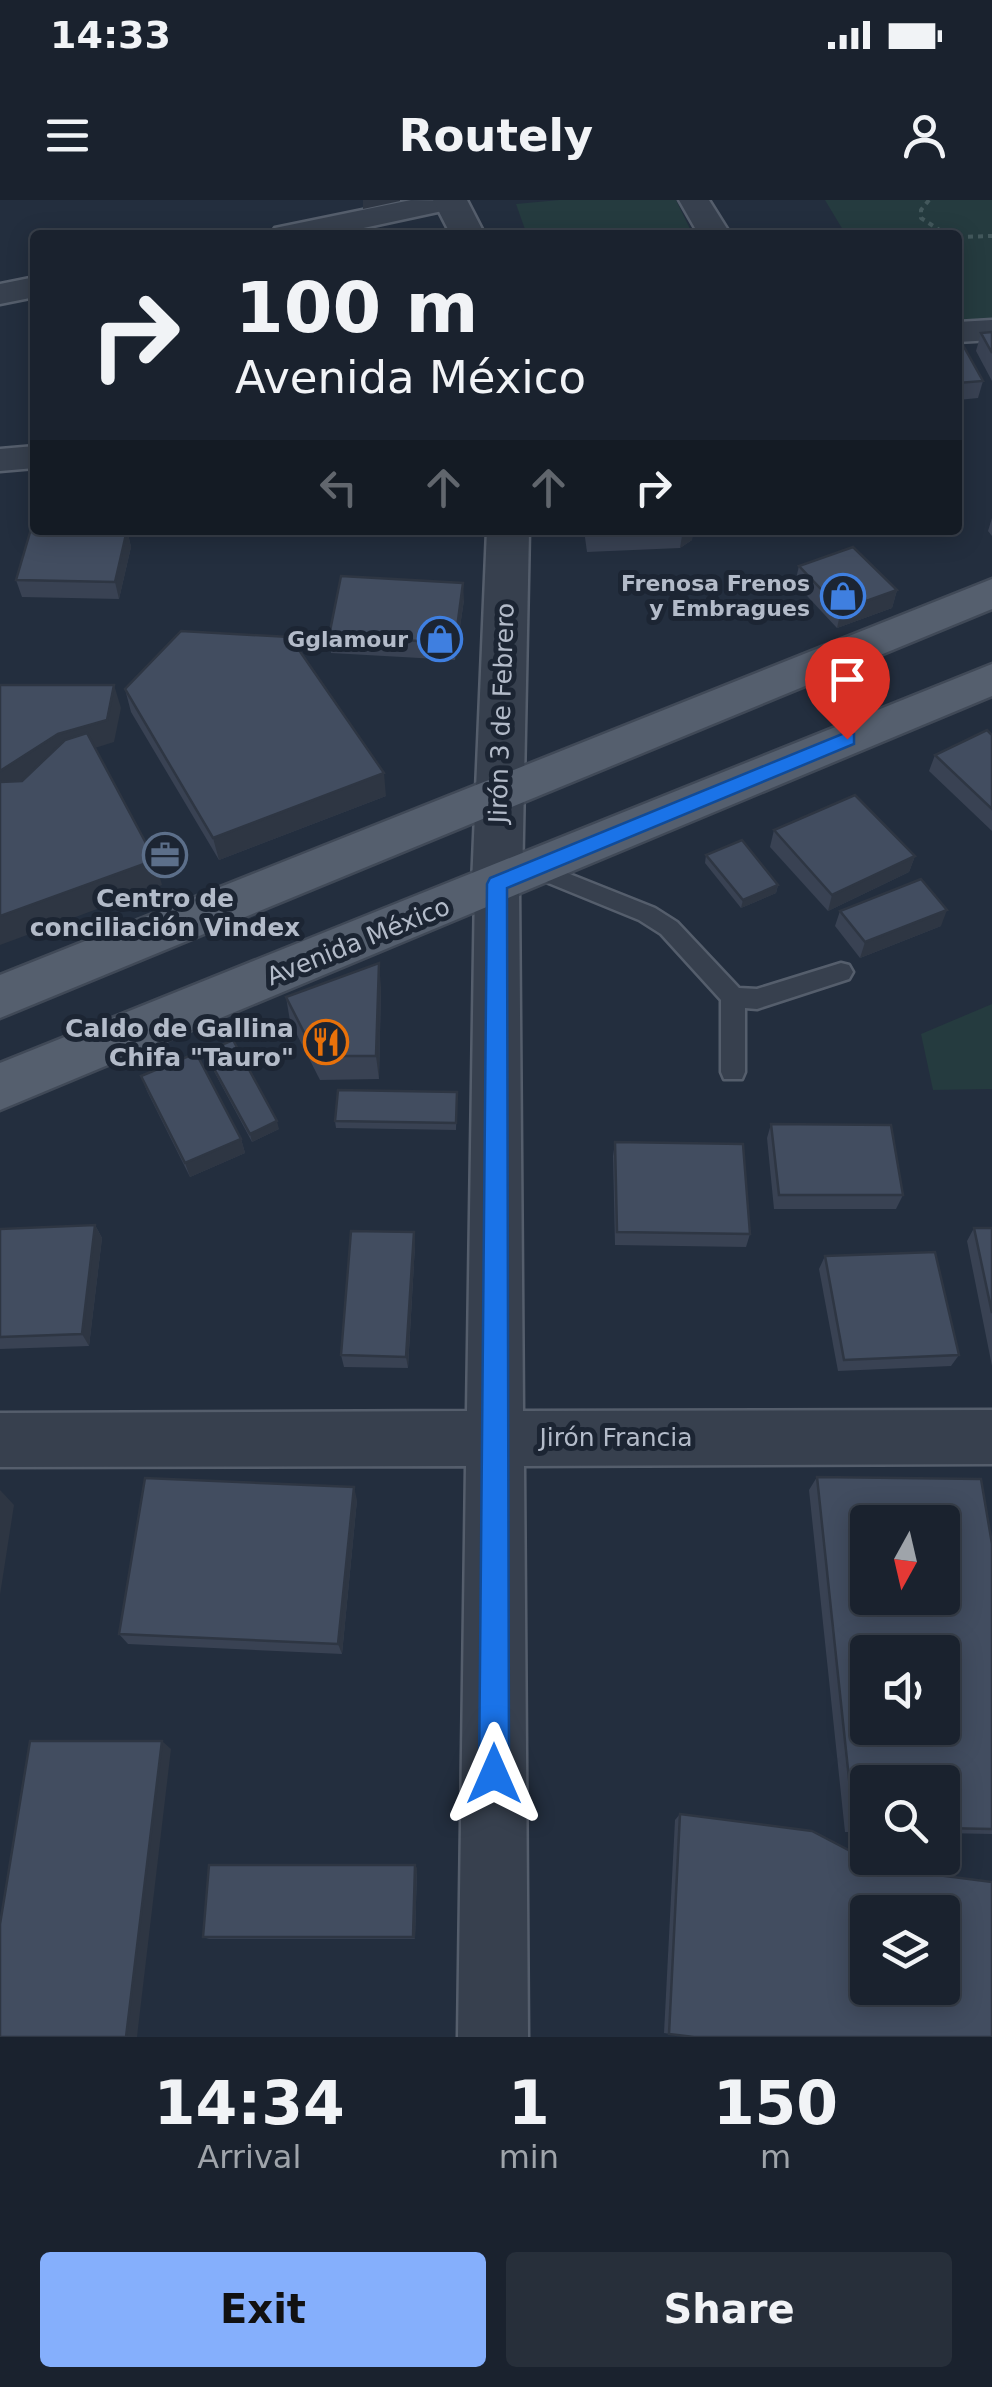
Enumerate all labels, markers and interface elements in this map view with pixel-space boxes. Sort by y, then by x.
text: 14:33 [50,13,171,57]
icon: menu [40,108,95,163]
icon: person [897,108,952,163]
text: Routely [399,109,593,162]
text: 100 m [235,267,478,349]
icon: right [70,270,200,400]
text: Avenida México [235,351,586,404]
icon: left [311,460,366,515]
icon: ahead [416,460,471,515]
icon: ahead [521,460,576,515]
icon: right [626,460,681,515]
place label: Frenosa Frenos y Embragues [621,571,810,621]
shop icon: Frenosa Frenos y Embragues [820,573,866,619]
street label: Jirón 3 de Febrero [483,602,520,826]
shop icon: Gglamour [417,616,463,662]
place label: Gglamour [287,627,408,652]
pin [805,637,890,740]
icon: arrive [820,652,875,707]
office icon: Centro de conciliación Vindex [142,832,188,878]
place label: Centro de conciliación Vindex [30,884,300,942]
street label: Avenida México [262,891,454,991]
place label: Caldo de Gallina Chifa "Tauro" [65,1014,294,1072]
restaurant icon: Caldo de Gallina Chifa "Tauro" [303,1019,349,1065]
street label: Jirón Francia [537,1423,693,1452]
north arrow [850,1505,960,1615]
map controls [850,1505,960,2005]
button: sound [850,1635,960,1745]
position arrow [442,1722,546,1826]
button: search [850,1765,960,1875]
button: layers [850,1895,960,2005]
text: 14:34 [154,2068,345,2138]
text: 1 [508,2068,550,2138]
text: 150 [713,2068,838,2138]
text: Arrival [197,2138,301,2176]
text: min [499,2138,559,2176]
text: m [760,2138,791,2176]
button: Exit [40,2252,486,2367]
button: Share [506,2252,952,2367]

